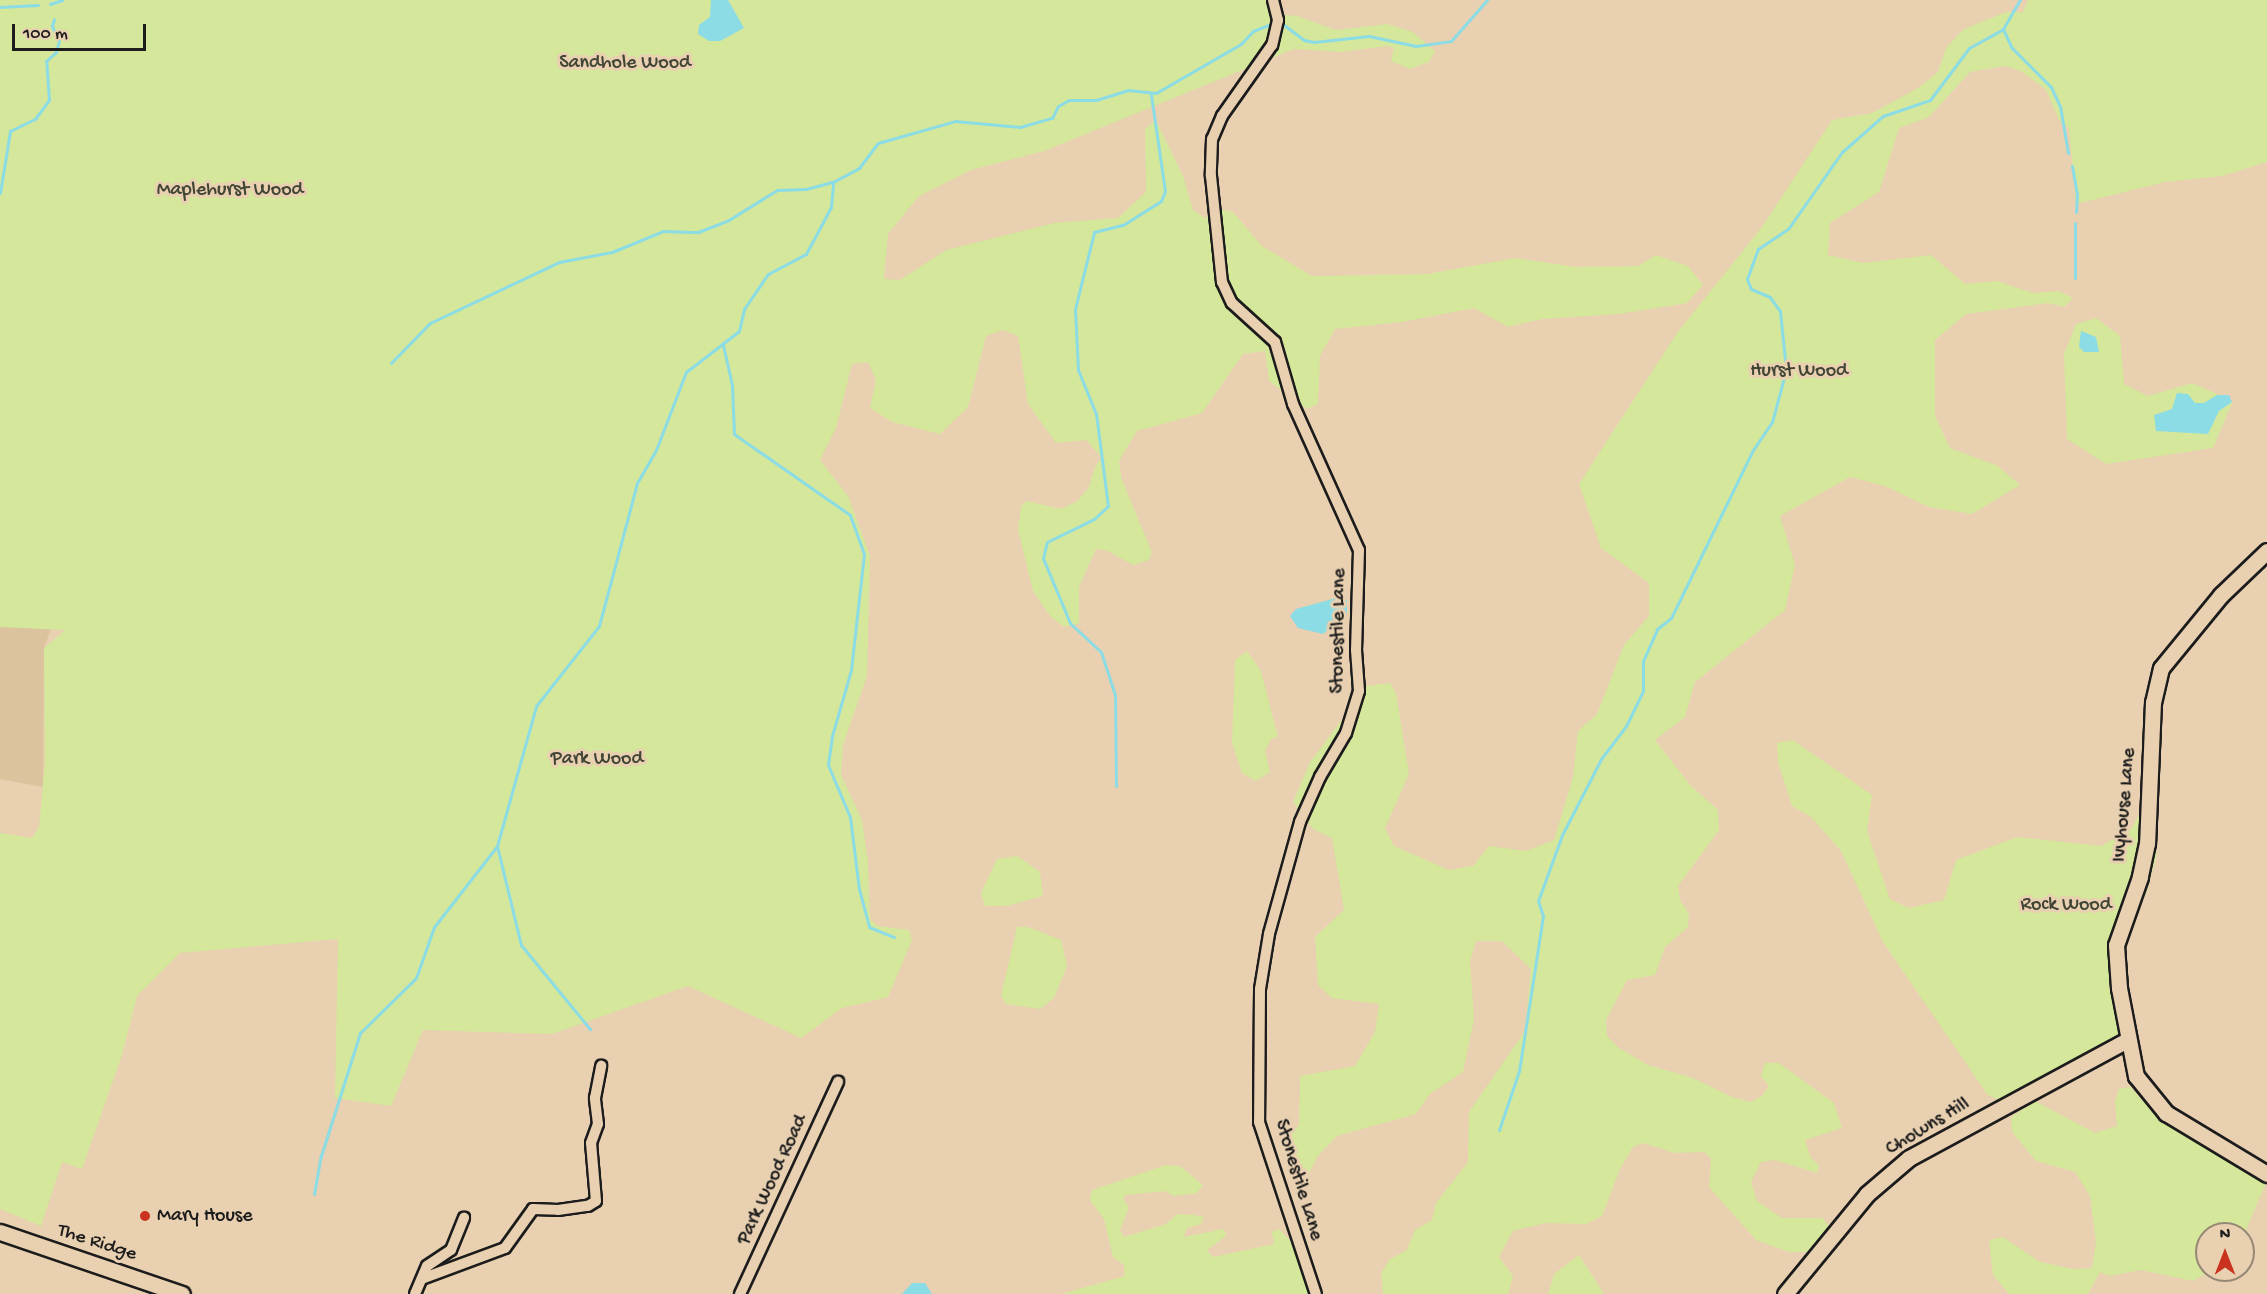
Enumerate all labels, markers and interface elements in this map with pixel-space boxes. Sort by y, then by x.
scale bar [15,12,148,50]
text: 100 m [23,24,68,45]
park label: Sandhole Wood [559,51,691,75]
park label: Maplehurst Wood [157,178,303,202]
park label: Hurst Wood [1750,359,1848,383]
street label: Stonestile Lane [1326,568,1352,694]
park label: Park Wood [551,747,643,771]
street label: Ivyhouse Lane [2108,747,2142,863]
park label: Rock Wood [2021,893,2111,917]
street label: Chowns Hill [1882,1093,1974,1161]
street label: Park Wood Road [732,1111,814,1249]
street label: Stonestile Lane [1268,1117,1328,1243]
place label: Mary House [157,1204,253,1228]
marker: Mary House [138,1209,152,1223]
street label: The Ridge [54,1219,140,1267]
north arrow [2195,1222,2255,1282]
text: N [2220,1226,2230,1245]

